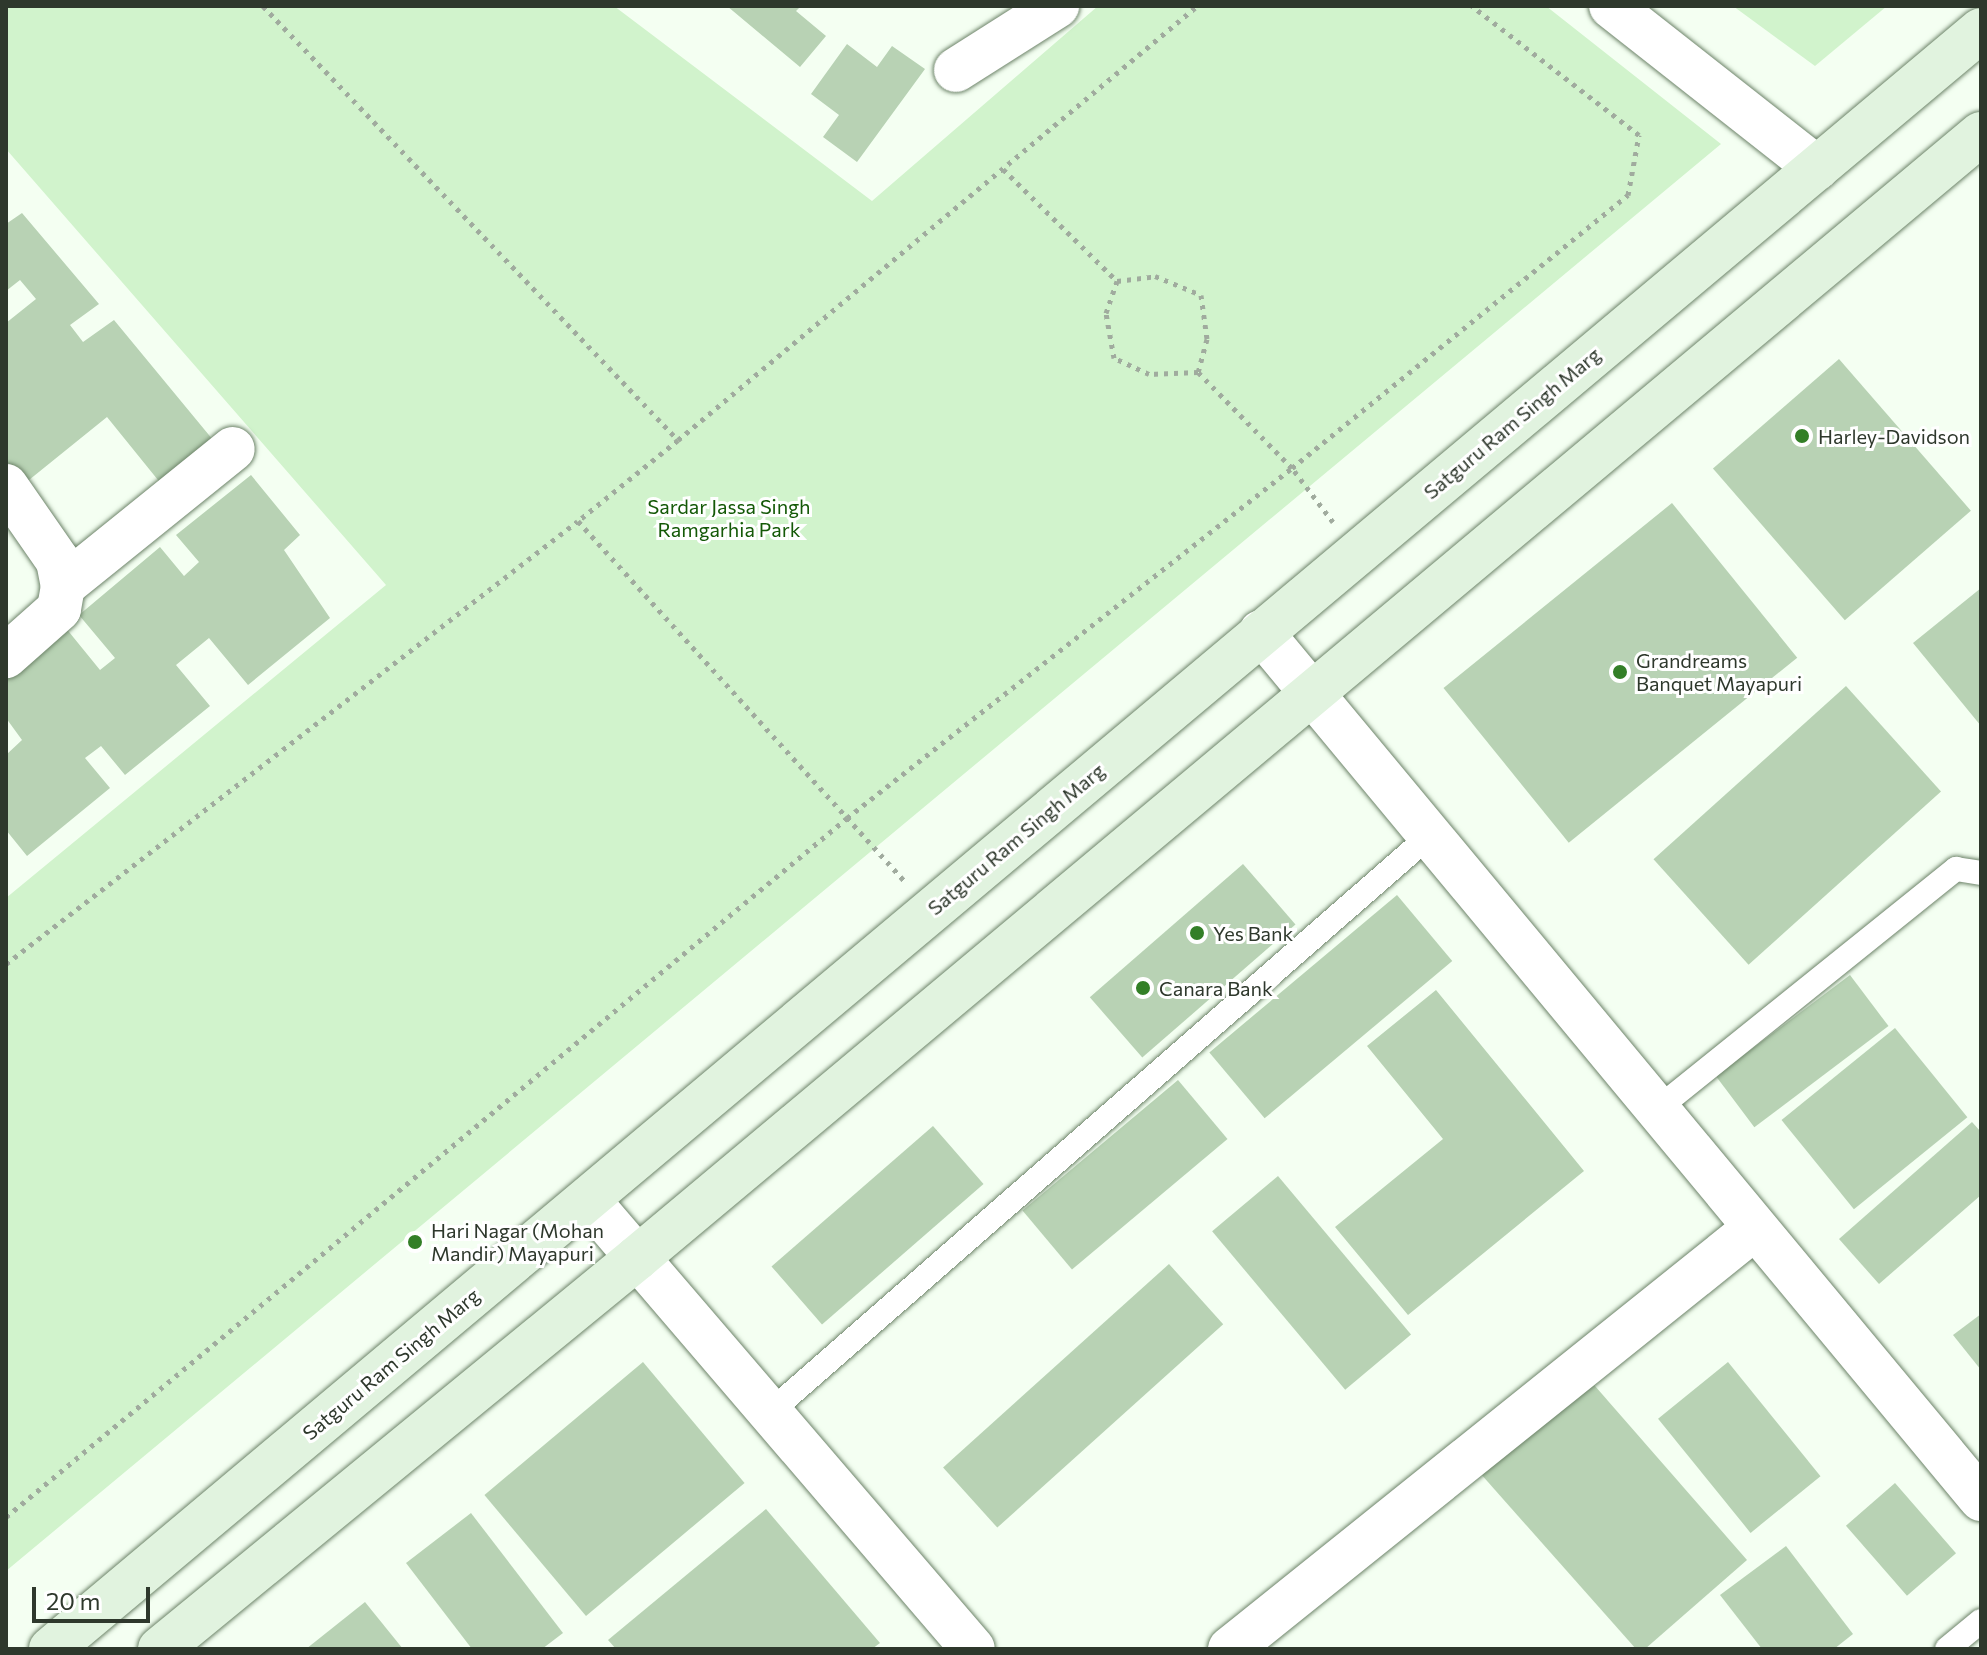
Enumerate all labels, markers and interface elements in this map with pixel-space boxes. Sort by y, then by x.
street label: Satguru Ram Singh Marg [1419,342,1605,504]
place label: Harley-Davidson [1818,424,1970,448]
marker: Harley-Davidson [1793,427,1811,445]
park label: Sardar Jassa Singh Ramgarhia Park [647,495,811,542]
place label: Grandreams Banquet Mayapuri [1636,648,1802,695]
marker: Grandreams Banquet Mayapuri [1611,663,1629,681]
street label: Satguru Ram Singh Marg [923,758,1109,920]
place label: Yes Bank [1213,921,1293,945]
marker: Yes Bank [1188,924,1206,942]
place label: Canara Bank [1159,976,1273,1000]
marker: Canara Bank [1134,979,1152,997]
place label: Hari Nagar (Mohan Mandir) Mayapuri [431,1218,604,1265]
marker: Hari Nagar (Mohan Mandir) Mayapuri [406,1233,424,1251]
street label: Satguru Ram Singh Marg [298,1283,484,1445]
scale bar [36,1571,154,1621]
text: 20 m [46,1586,100,1615]

